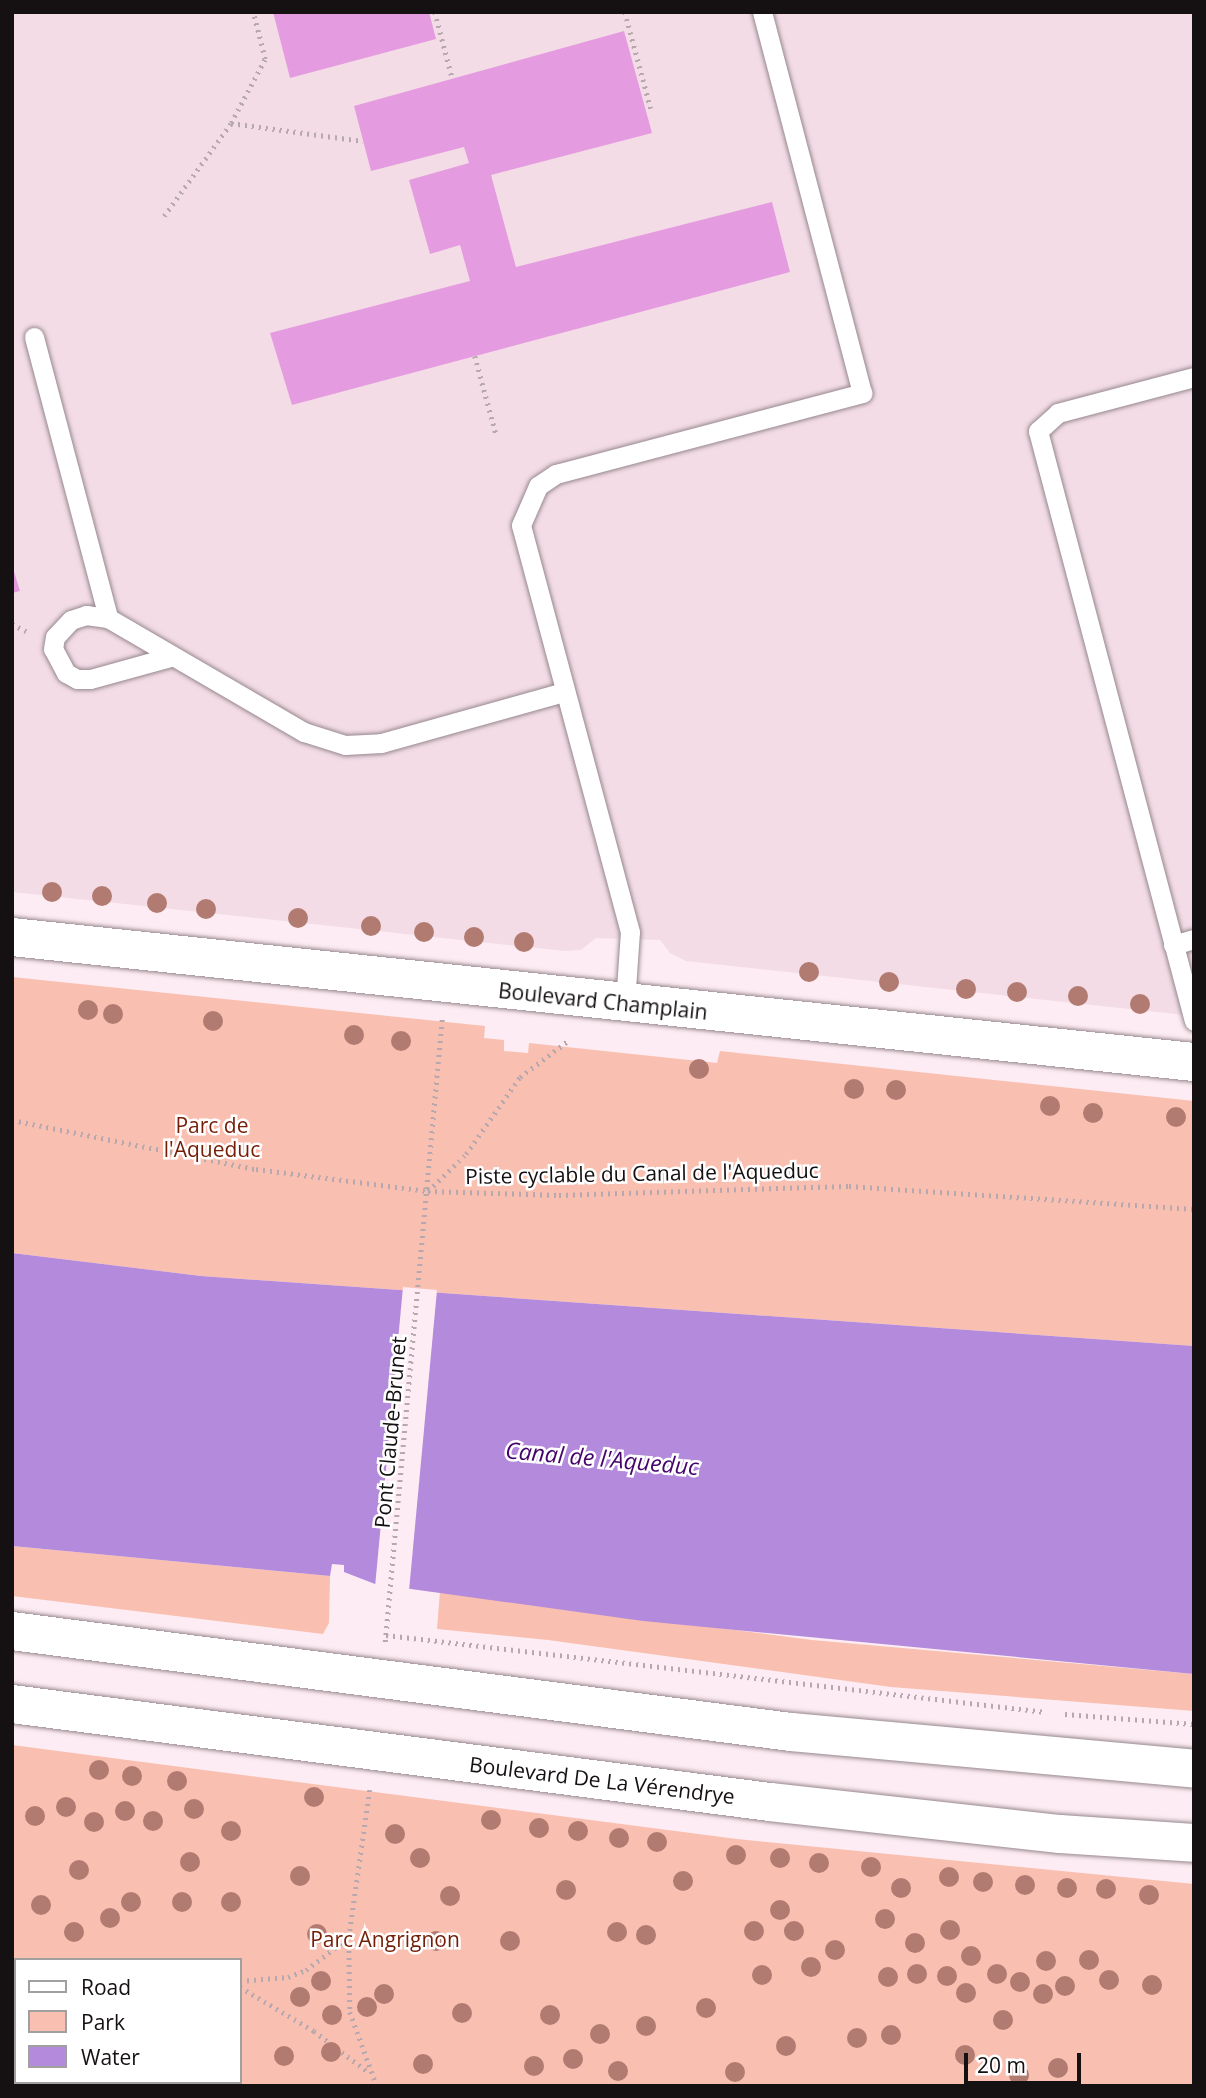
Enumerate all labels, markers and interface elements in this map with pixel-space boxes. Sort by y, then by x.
street label: Boulevard Champlain [497,977,709,1025]
park label: Parc de l'Aqueduc [164,1112,260,1162]
street label: Piste cyclable du Canal de l'Aqueduc [465,1157,819,1189]
street label: Pont Claude-Brunet [369,1335,411,1529]
water label: Canal de l'Aqueduc [504,1436,700,1480]
street label: Boulevard De La Vérendrye [468,1751,736,1809]
park label: Parc Angrignon [310,1926,460,1952]
legend [14,1958,242,2084]
text: Road [81,1973,131,2001]
text: Park [81,2008,125,2036]
scale bar [968,2038,1085,2082]
text: Water [81,2043,140,2071]
text: 20 m [977,2051,1026,2079]

